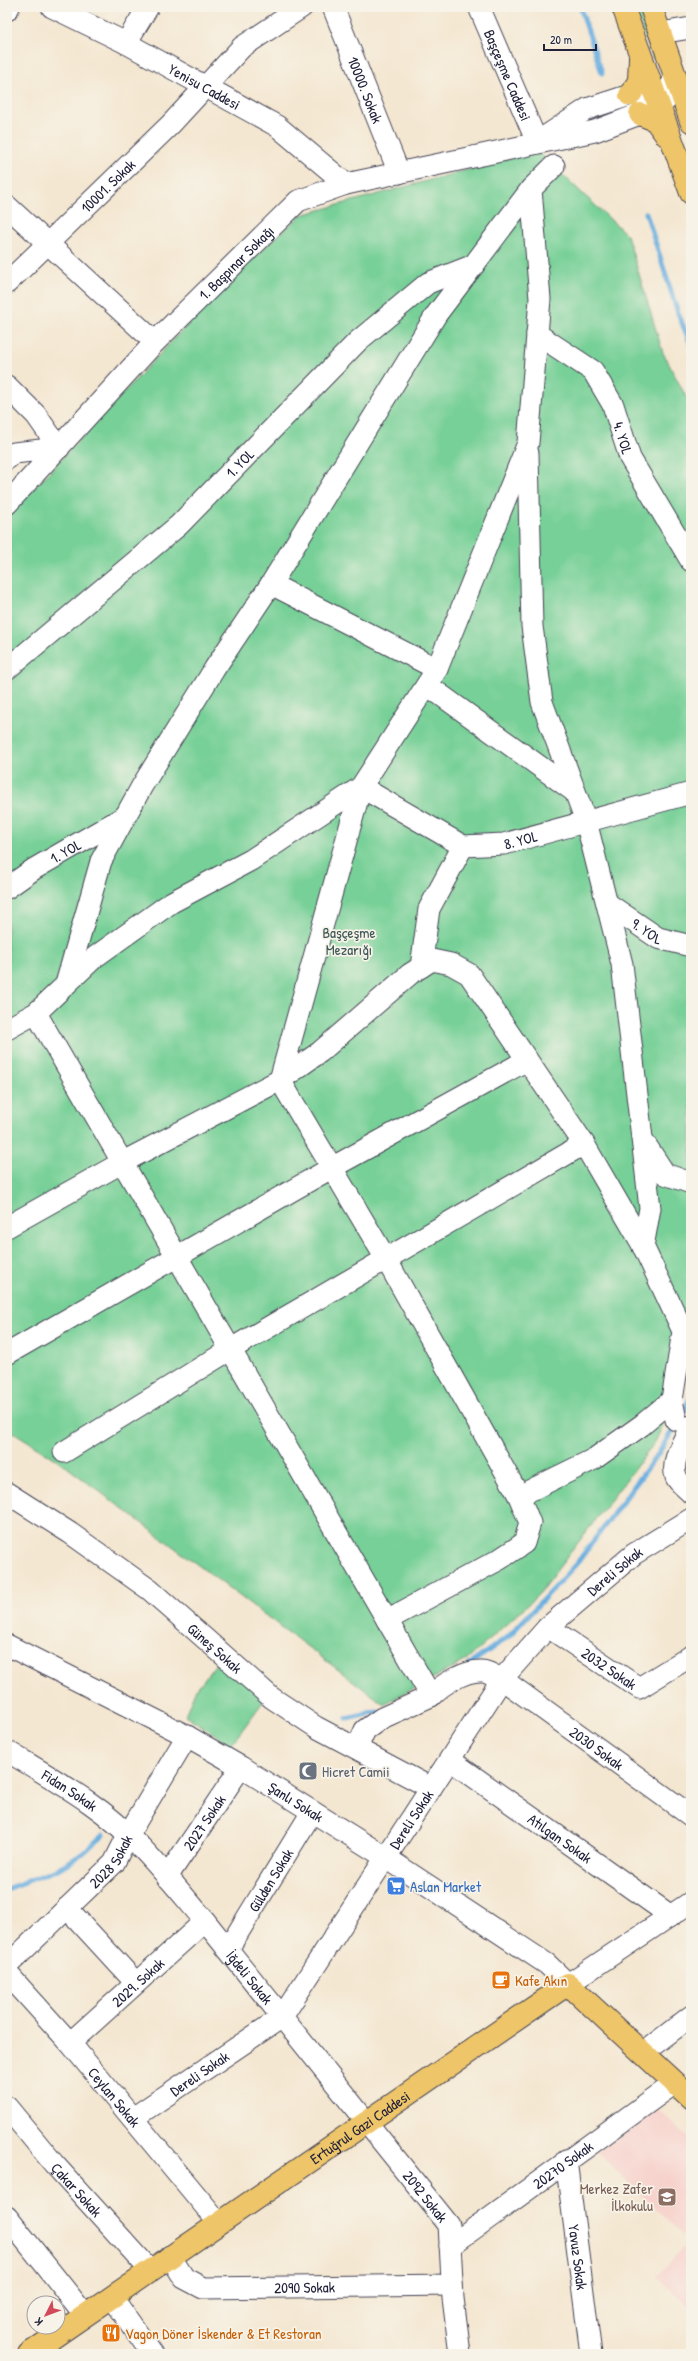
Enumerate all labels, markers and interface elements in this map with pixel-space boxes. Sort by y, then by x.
street label: Başçeşme Caddesi [479,26,537,124]
scale bar [544,26,596,52]
text: 20 m [550,31,572,48]
street label: 10000. Sokak [343,53,389,126]
street label: Yenisu Caddesi [165,58,244,114]
street label: 10001. Sokak [75,154,140,217]
street label: 1. Başpınar Sokağı [194,220,278,304]
street label: 4. YOL [608,419,639,457]
street label: 1. YOL [221,444,259,482]
street label: 8. YOL [501,825,540,854]
street label: 1. YOL [46,834,85,868]
street label: 9. YOL [627,913,664,949]
park label: Başçeşme Mezarığı [323,922,376,960]
street label: Dereli Sokak [582,1541,646,1600]
street label: Güneş Sokak [183,1618,247,1678]
street label: 2032 Sokak [578,1642,641,1694]
street label: 2030 Sokak [566,1721,628,1774]
mosque icon: Hicret Camii [297,1760,319,1782]
place label: Hicret Camii [322,1761,390,1782]
street label: Fidan Sokak [37,1764,102,1816]
street label: Şanlı Sokak [264,1776,328,1827]
street label: Dereli Sokak [384,1785,438,1853]
street label: 2027 Sokak [178,1790,230,1854]
street label: Atılgan Sokak [524,1808,597,1868]
street label: 2028 Sokak [84,1831,137,1892]
street label: Gülden Sokak [243,1844,298,1916]
supermarket icon: Aslan Market [385,1875,407,1897]
place label: Aslan Market [410,1876,482,1897]
street label: İğdeli Sokak [222,1945,278,2009]
street label: 2029. Sokak [107,1953,168,2011]
cafe icon: Kafe Akın [490,1969,512,1991]
place label: Kafe Akın [515,1970,567,1991]
street label: Dereli Sokak [166,2046,233,2101]
street label: Ceylan Sokak [83,2062,146,2131]
street label: Ertuğrul Gazi Caddesi [305,2085,414,2169]
street label: 20270 Sokak [528,2135,597,2193]
street label: Çakar Sokak [47,2157,107,2221]
street label: 2092 Sokak [399,2166,453,2226]
place label: Merkez Zafer İlkokulu [580,2178,653,2216]
school or university icon: Merkez Zafer İlkokulu [656,2186,678,2208]
street label: Yavuz Sokak [564,2223,593,2291]
street label: 2090 Sokak [274,2276,335,2298]
north arrow [26,2295,66,2335]
text: K [31,2315,46,2329]
restaurant icon: Vagon Döner İskender & Et Restoran [100,2322,122,2344]
place label: Vagon Döner İskender & Et Restoran [125,2323,322,2344]

